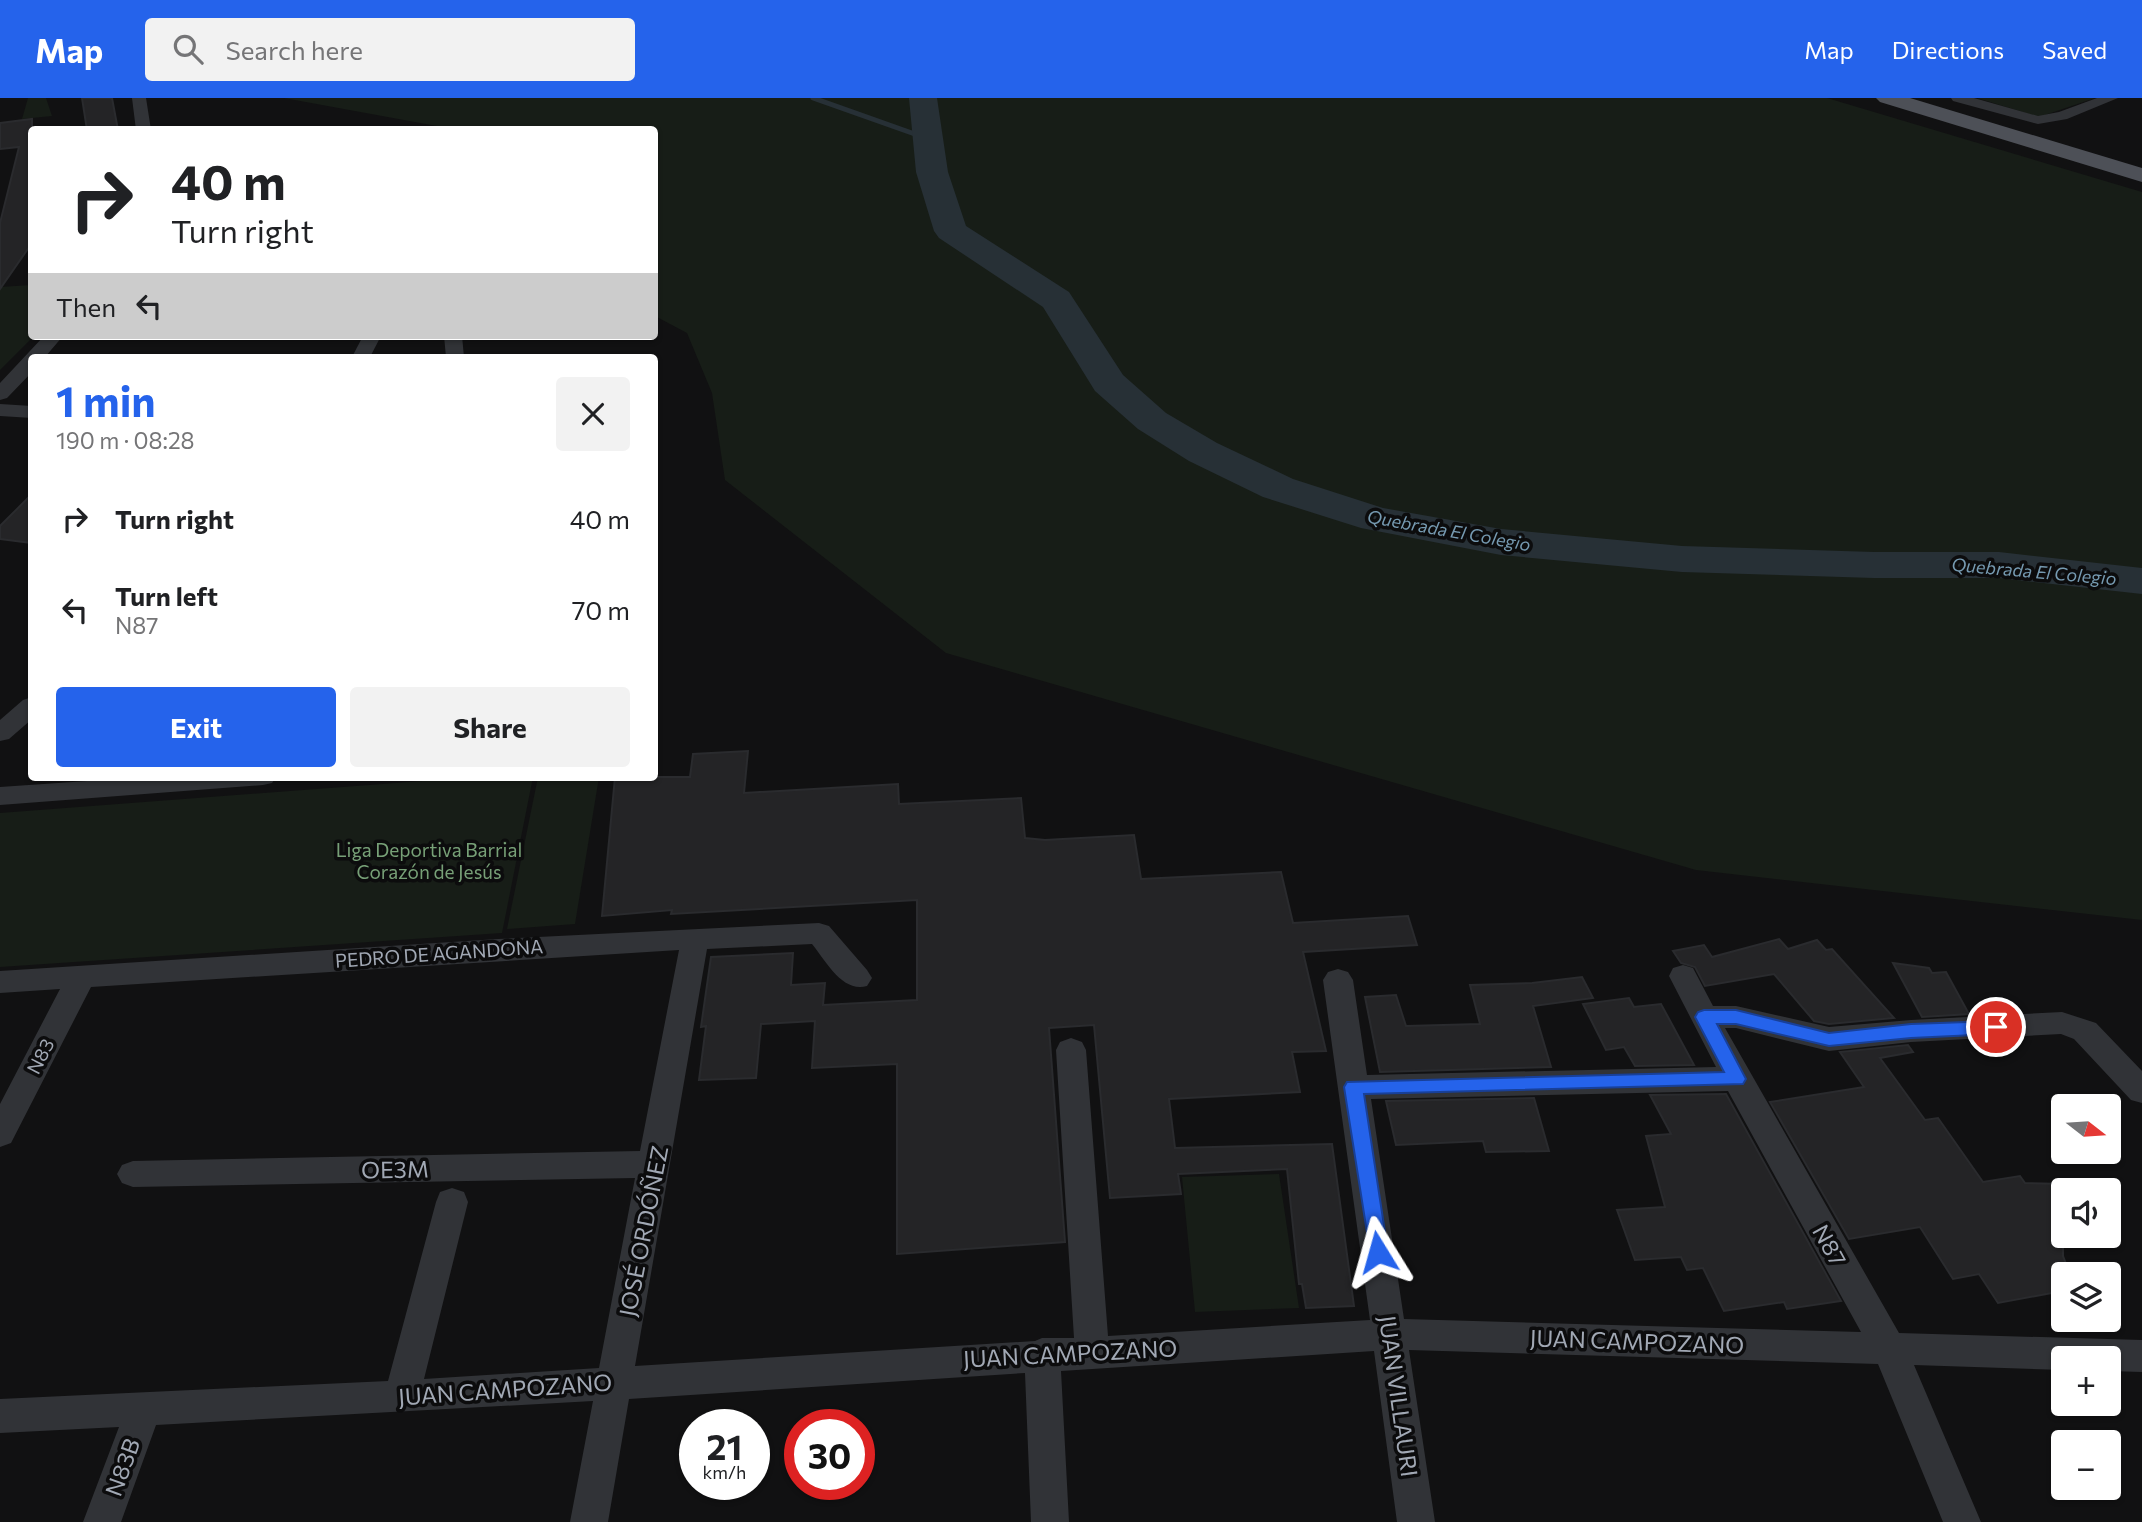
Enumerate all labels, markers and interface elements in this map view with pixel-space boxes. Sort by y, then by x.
search box [145,18,635,81]
text: Map [35,29,103,70]
icon: search [169,30,207,68]
text: Search here [225,34,363,65]
text: Map [1804,35,1854,64]
text: Directions [1892,35,2004,64]
text: Saved [2042,35,2107,64]
text: 40 m [171,150,286,210]
icon: right [56,154,147,245]
text: Turn right [171,210,314,250]
icon: left [130,287,168,325]
text: Then [56,291,116,322]
text: 1 min [56,374,156,426]
button: close [556,377,630,451]
text: 190 m · 08:28 [56,426,195,454]
icon: right [56,500,94,538]
text: Turn right [115,503,234,534]
text: 40 m [570,503,630,534]
water label: Quebrada El Colegio [1366,505,1532,555]
water label: Quebrada El Colegio [1951,553,2117,589]
text: Turn left [115,580,218,611]
icon: left [56,591,94,629]
text: 70 m [572,594,630,625]
text: N87 [115,611,158,639]
button: Exit [56,687,336,767]
button: Share [350,687,630,767]
park label: Liga Deportiva Barrial Corazón de Jesús [336,838,522,883]
street label: PEDRO DE AGANDONA [334,934,544,972]
pin [1966,997,2026,1057]
icon: arrive [1977,1008,2015,1046]
street label: N83 [21,1034,59,1078]
north arrow [2051,1094,2121,1164]
map controls [2051,1094,2121,1500]
street label: JOSÉ ORDÓÑEZ [613,1143,673,1319]
street label: OE3M [361,1154,429,1184]
button: sound [2051,1178,2121,1248]
position arrow [1341,1215,1415,1289]
street label: N87 [1807,1219,1853,1271]
button: layers [2051,1262,2121,1332]
street label: JUAN VILLAURI [1374,1313,1424,1479]
street label: JUAN CAMPOZANO [1529,1323,1745,1359]
street label: JUAN CAMPOZANO [962,1333,1178,1373]
button: + [2051,1346,2121,1416]
street label: JUAN CAMPOZANO [397,1368,613,1410]
speed limit sign: 30 [784,1409,875,1500]
text: 21 [707,1424,742,1467]
button: − [2051,1430,2121,1500]
street label: N83B [99,1434,145,1500]
text: km/h [703,1461,746,1483]

